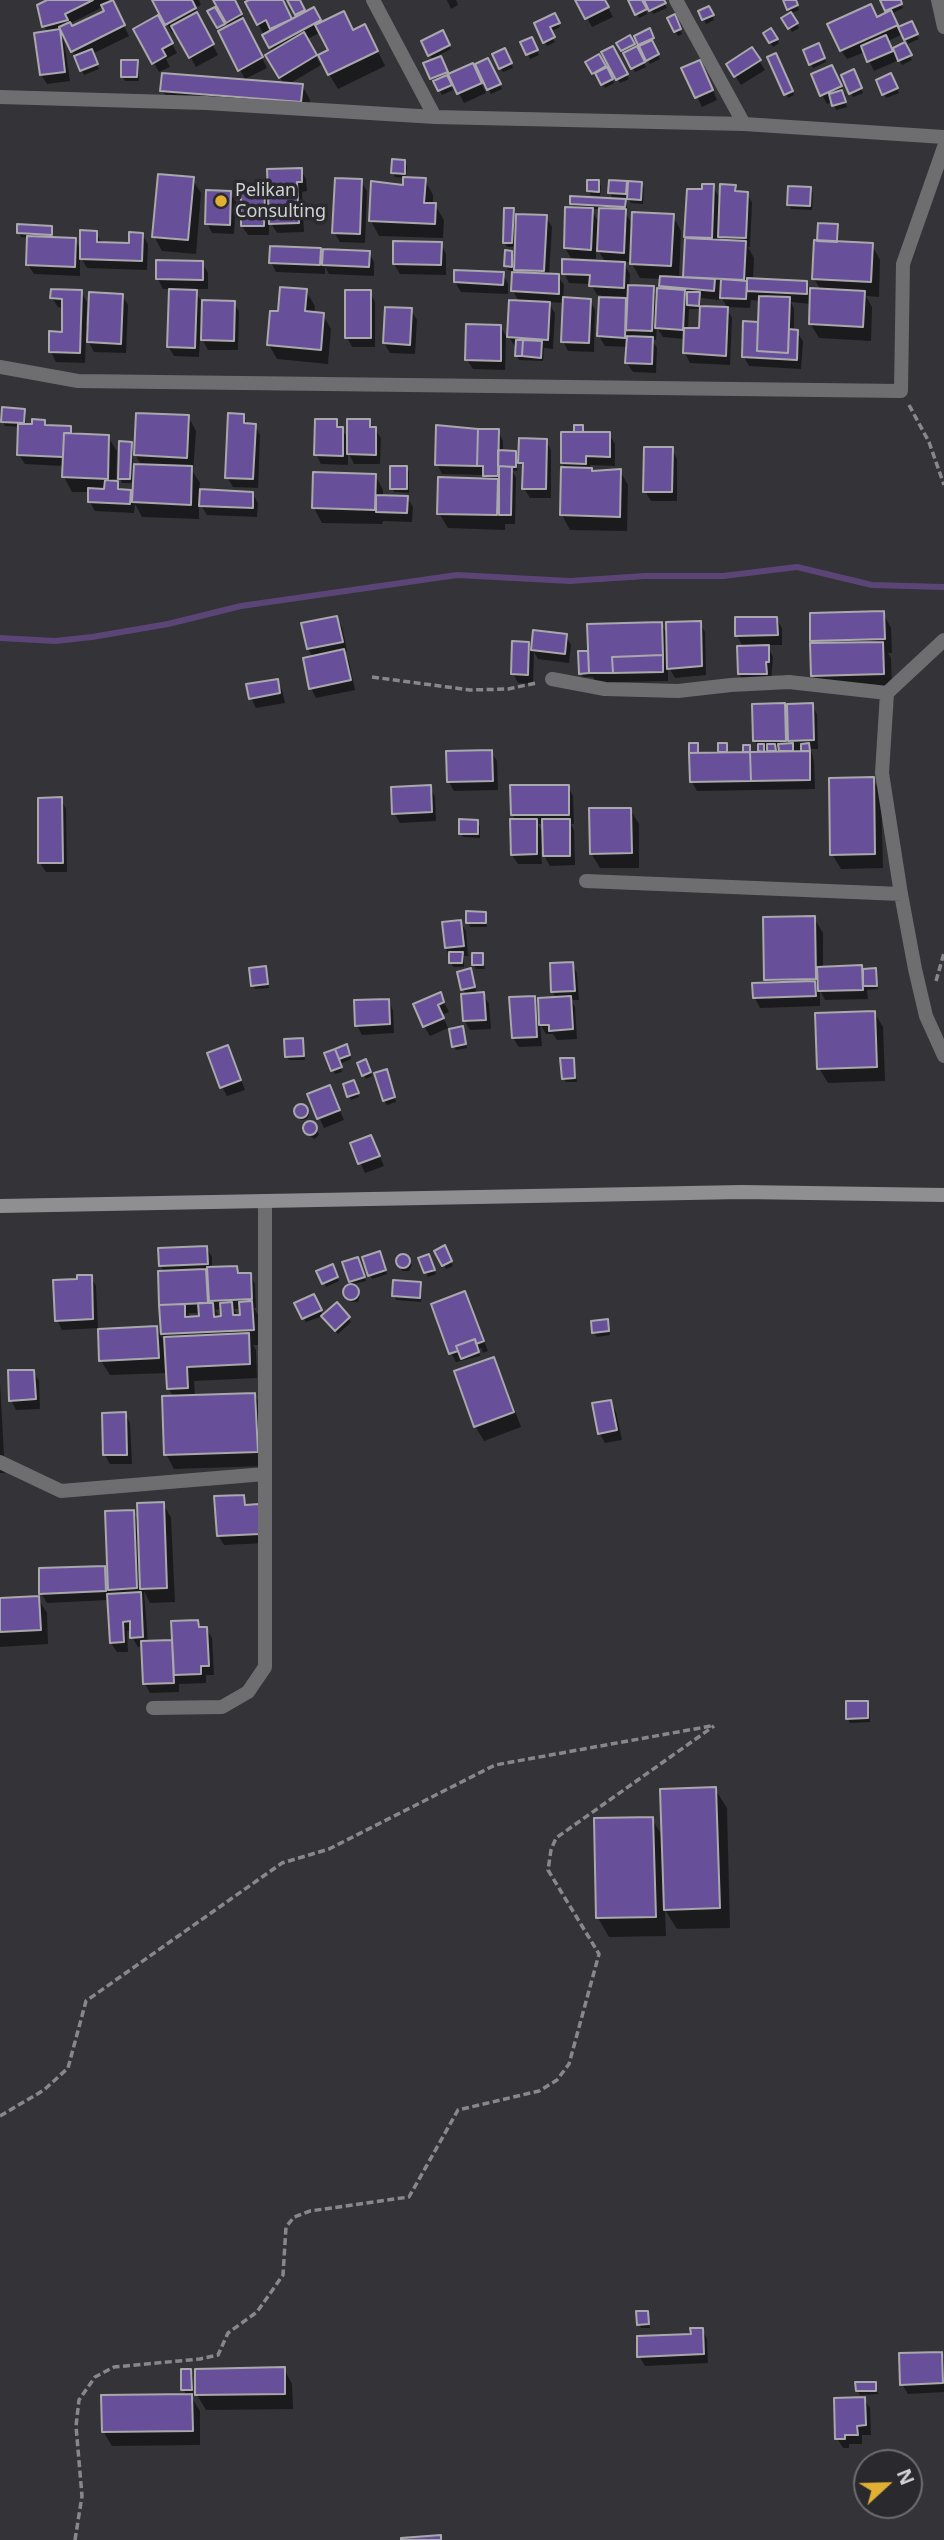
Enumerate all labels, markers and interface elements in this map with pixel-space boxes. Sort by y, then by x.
place label: Pelikan Consulting [235,180,326,222]
marker: Pelikan Consulting [213,193,229,209]
north arrow [853,2449,923,2519]
text: N [891,2465,921,2489]

